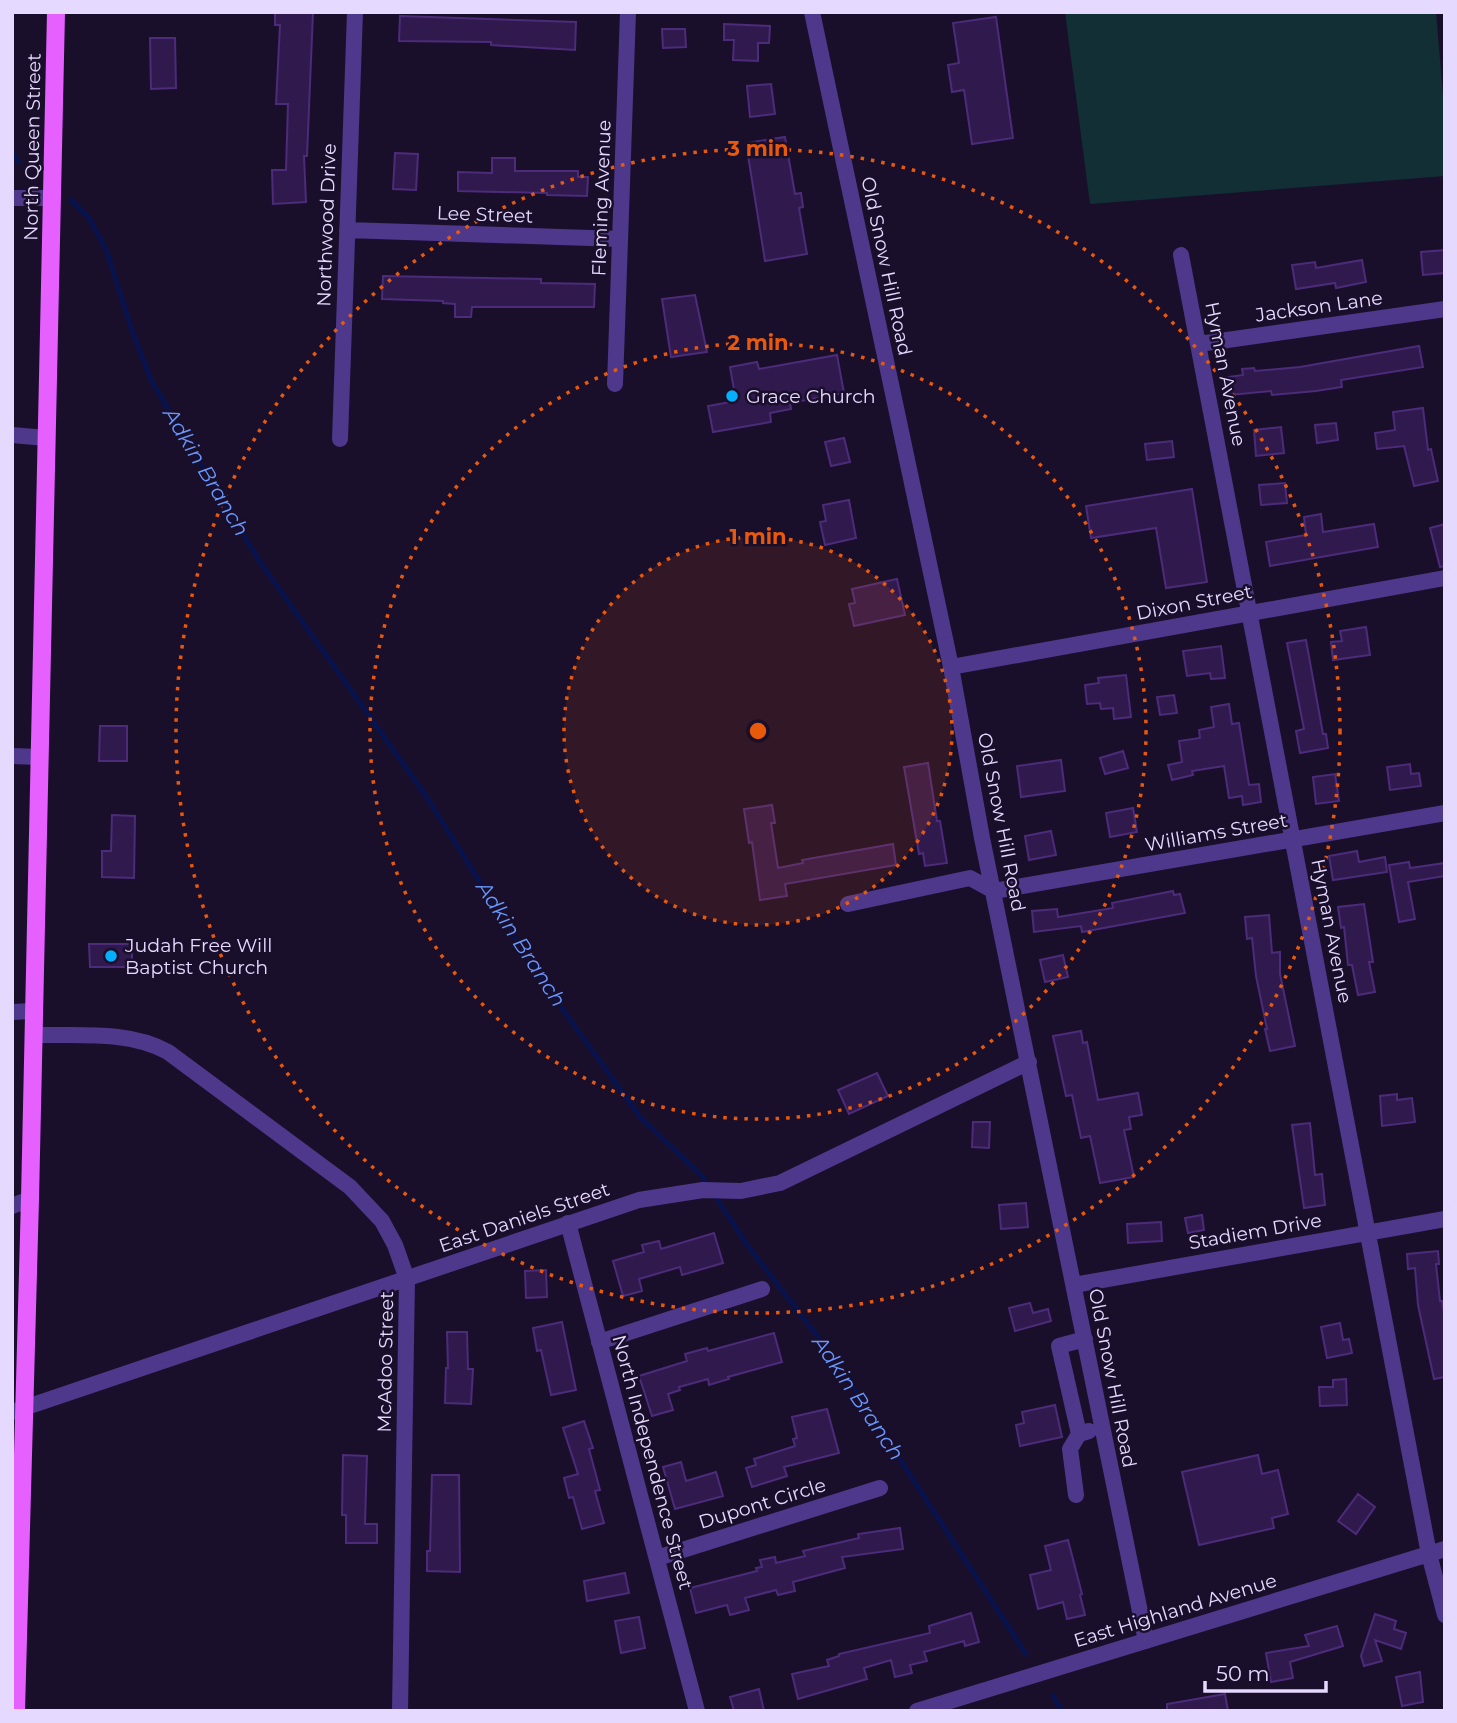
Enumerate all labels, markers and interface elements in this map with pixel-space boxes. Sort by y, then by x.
street label: North Queen Street [19,53,46,241]
street label: Fleming Avenue [587,119,616,277]
text: 3 min [726,136,789,161]
street label: Northwood Drive [312,143,341,307]
street label: Old Snow Hill Road [856,175,917,358]
street label: Lee Street [436,201,534,228]
street label: Jackson Lane [1253,286,1384,327]
street label: Hyman Avenue [1200,300,1251,448]
text: 2 min [727,330,789,355]
place label: Grace Church [746,385,876,408]
marker: Grace Church [724,388,740,404]
water label: Adkin Branch [157,401,255,540]
text: 1 min [729,524,787,549]
street label: Dixon Street [1134,580,1254,625]
centre of rings [746,719,770,743]
street label: Old Snow Hill Road [973,730,1030,914]
street label: Williams Street [1143,809,1289,856]
street label: Hyman Avenue [1306,857,1357,1005]
water label: Adkin Branch [470,874,571,1011]
place label: Judah Free Will Baptist Church [124,934,272,979]
marker: Judah Free Will Baptist Church [103,948,119,964]
street label: East Daniels Street [436,1177,613,1257]
street label: Stadiem Drive [1187,1208,1323,1255]
street label: Old Snow Hill Road [1084,1286,1141,1470]
street label: McAdoo Street [373,1291,398,1433]
water label: Adkin Branch [806,1329,909,1465]
street label: North Independence Street [607,1332,698,1592]
street label: Dupont Circle [696,1473,829,1534]
street label: East Highland Avenue [1071,1569,1279,1652]
scale bar [1205,1650,1326,1694]
text: 50 m [1216,1661,1270,1686]

